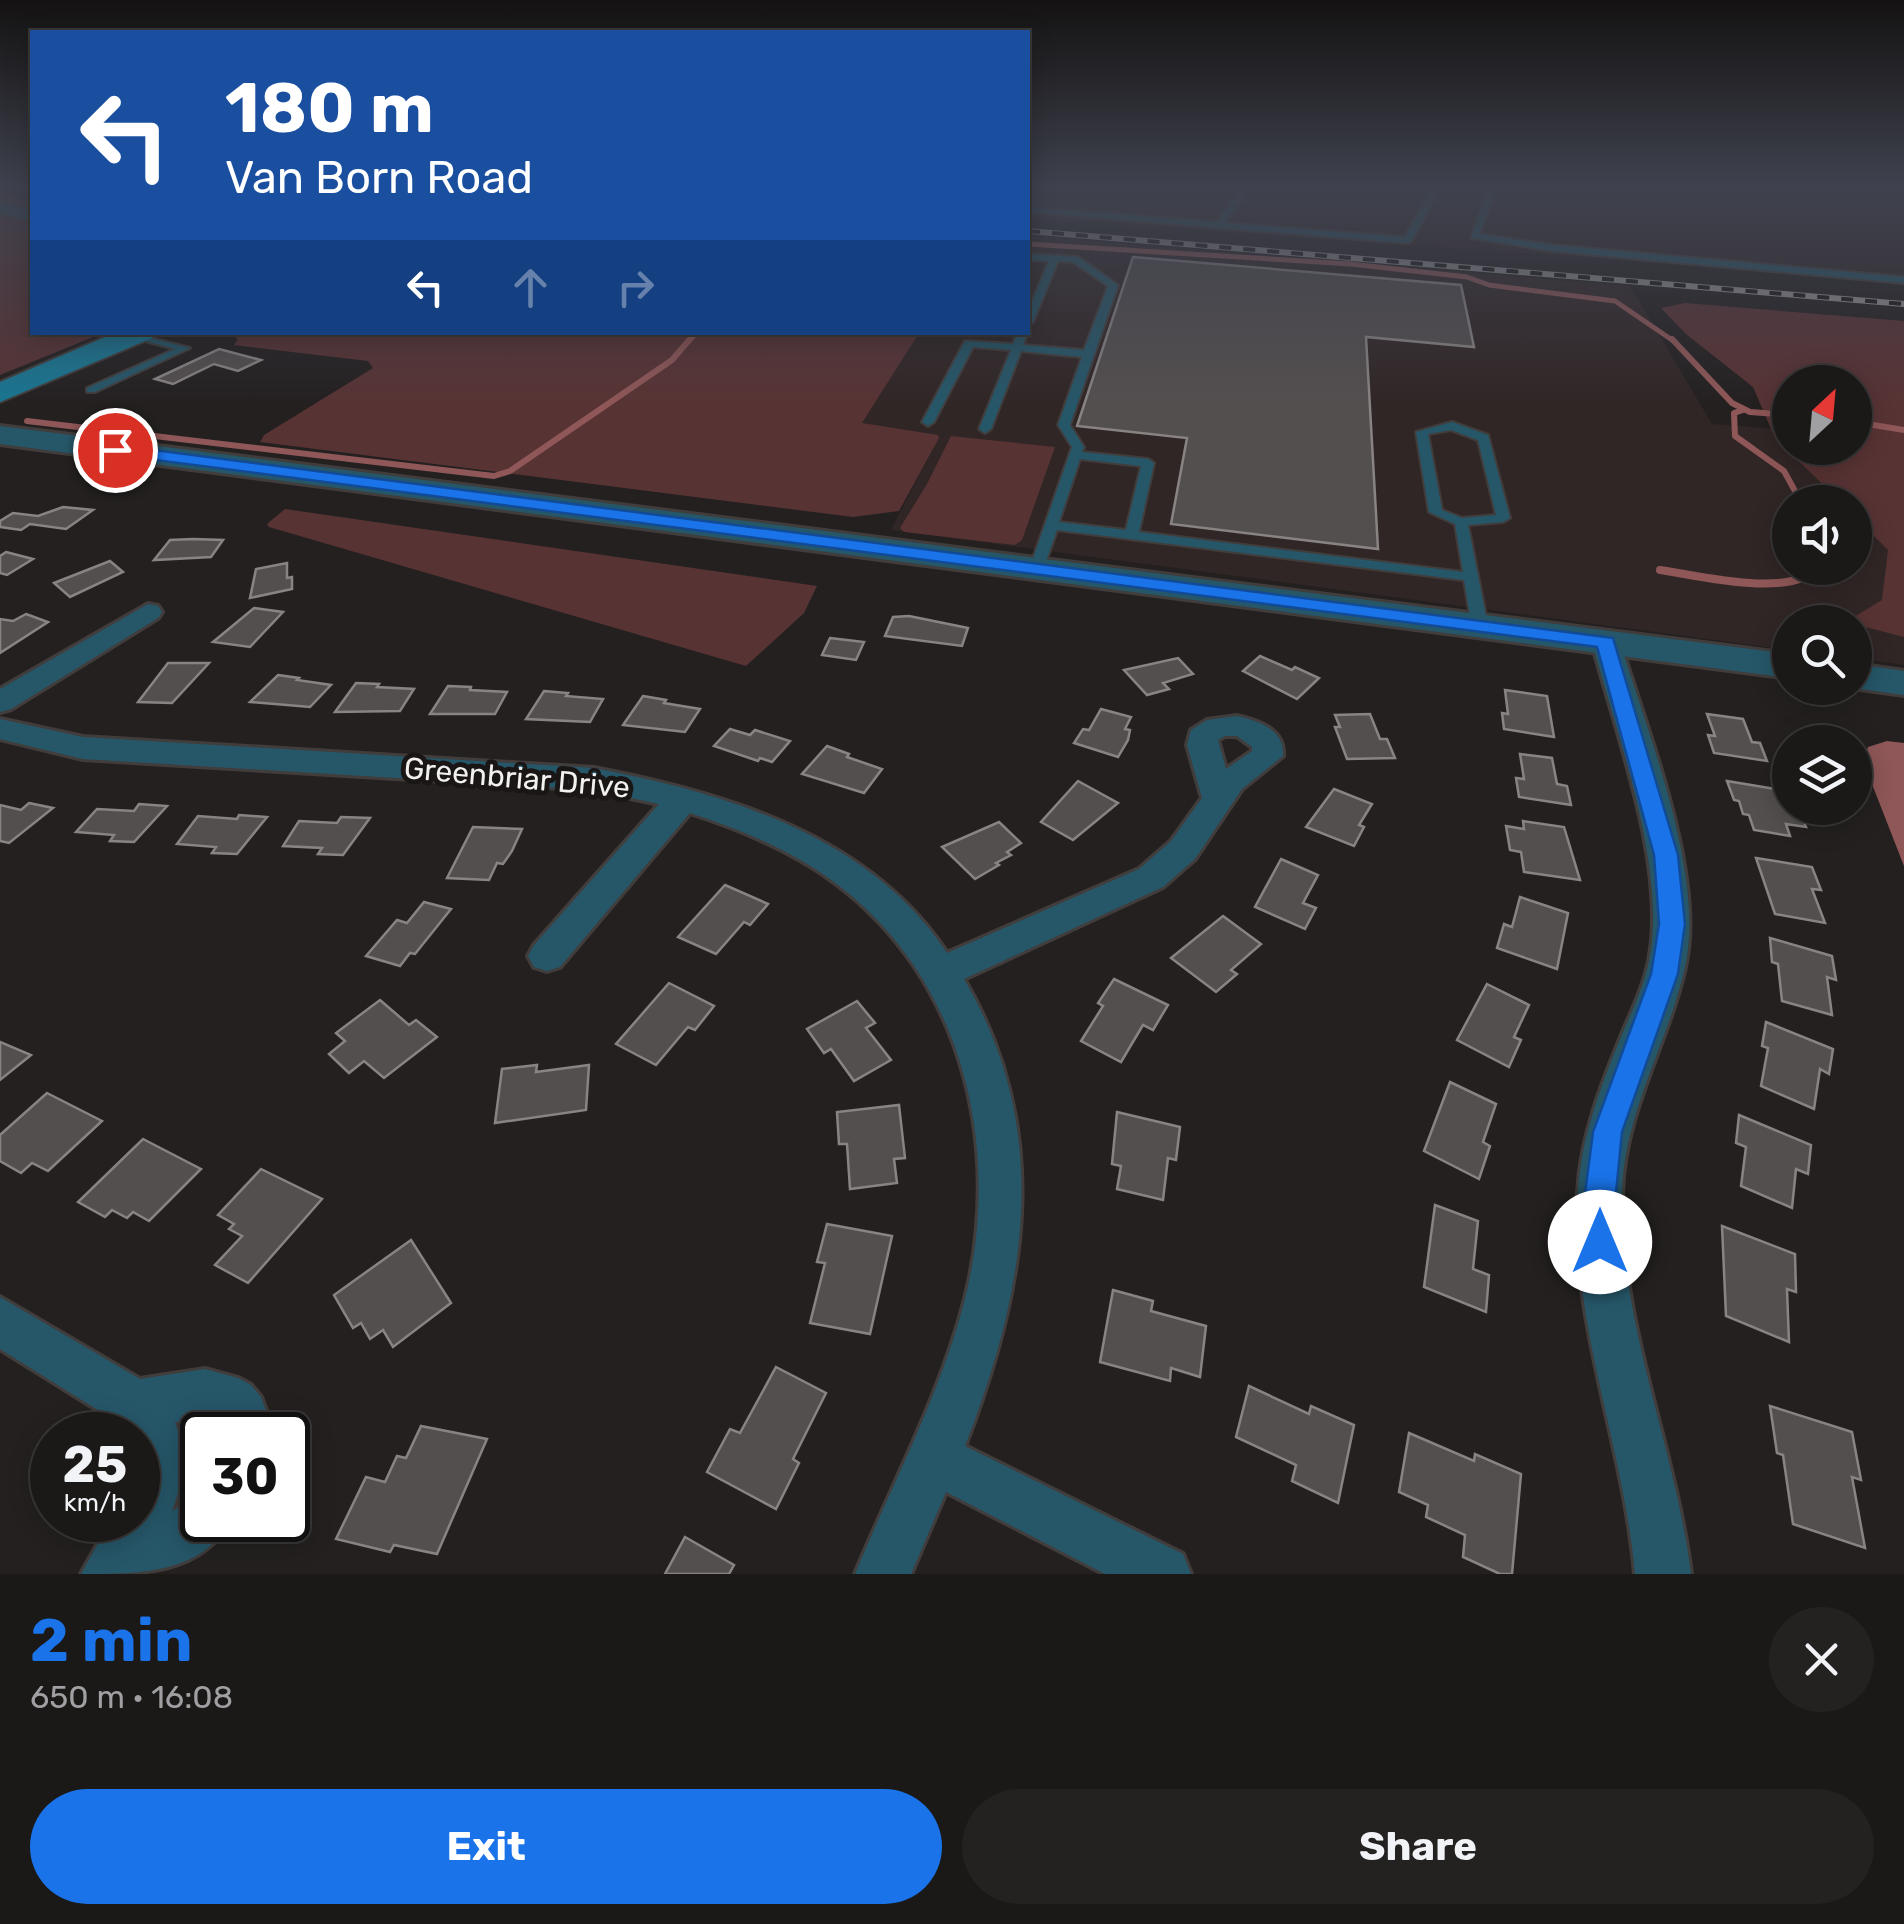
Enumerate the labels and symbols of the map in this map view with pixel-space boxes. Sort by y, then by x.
north arrow [1772,365,1872,465]
pin [73,408,158,493]
street label: Greenbriar Drive [403,750,631,806]
position arrow [1548,1190,1652,1294]
speed limit sign: 30 [180,1412,310,1542]

